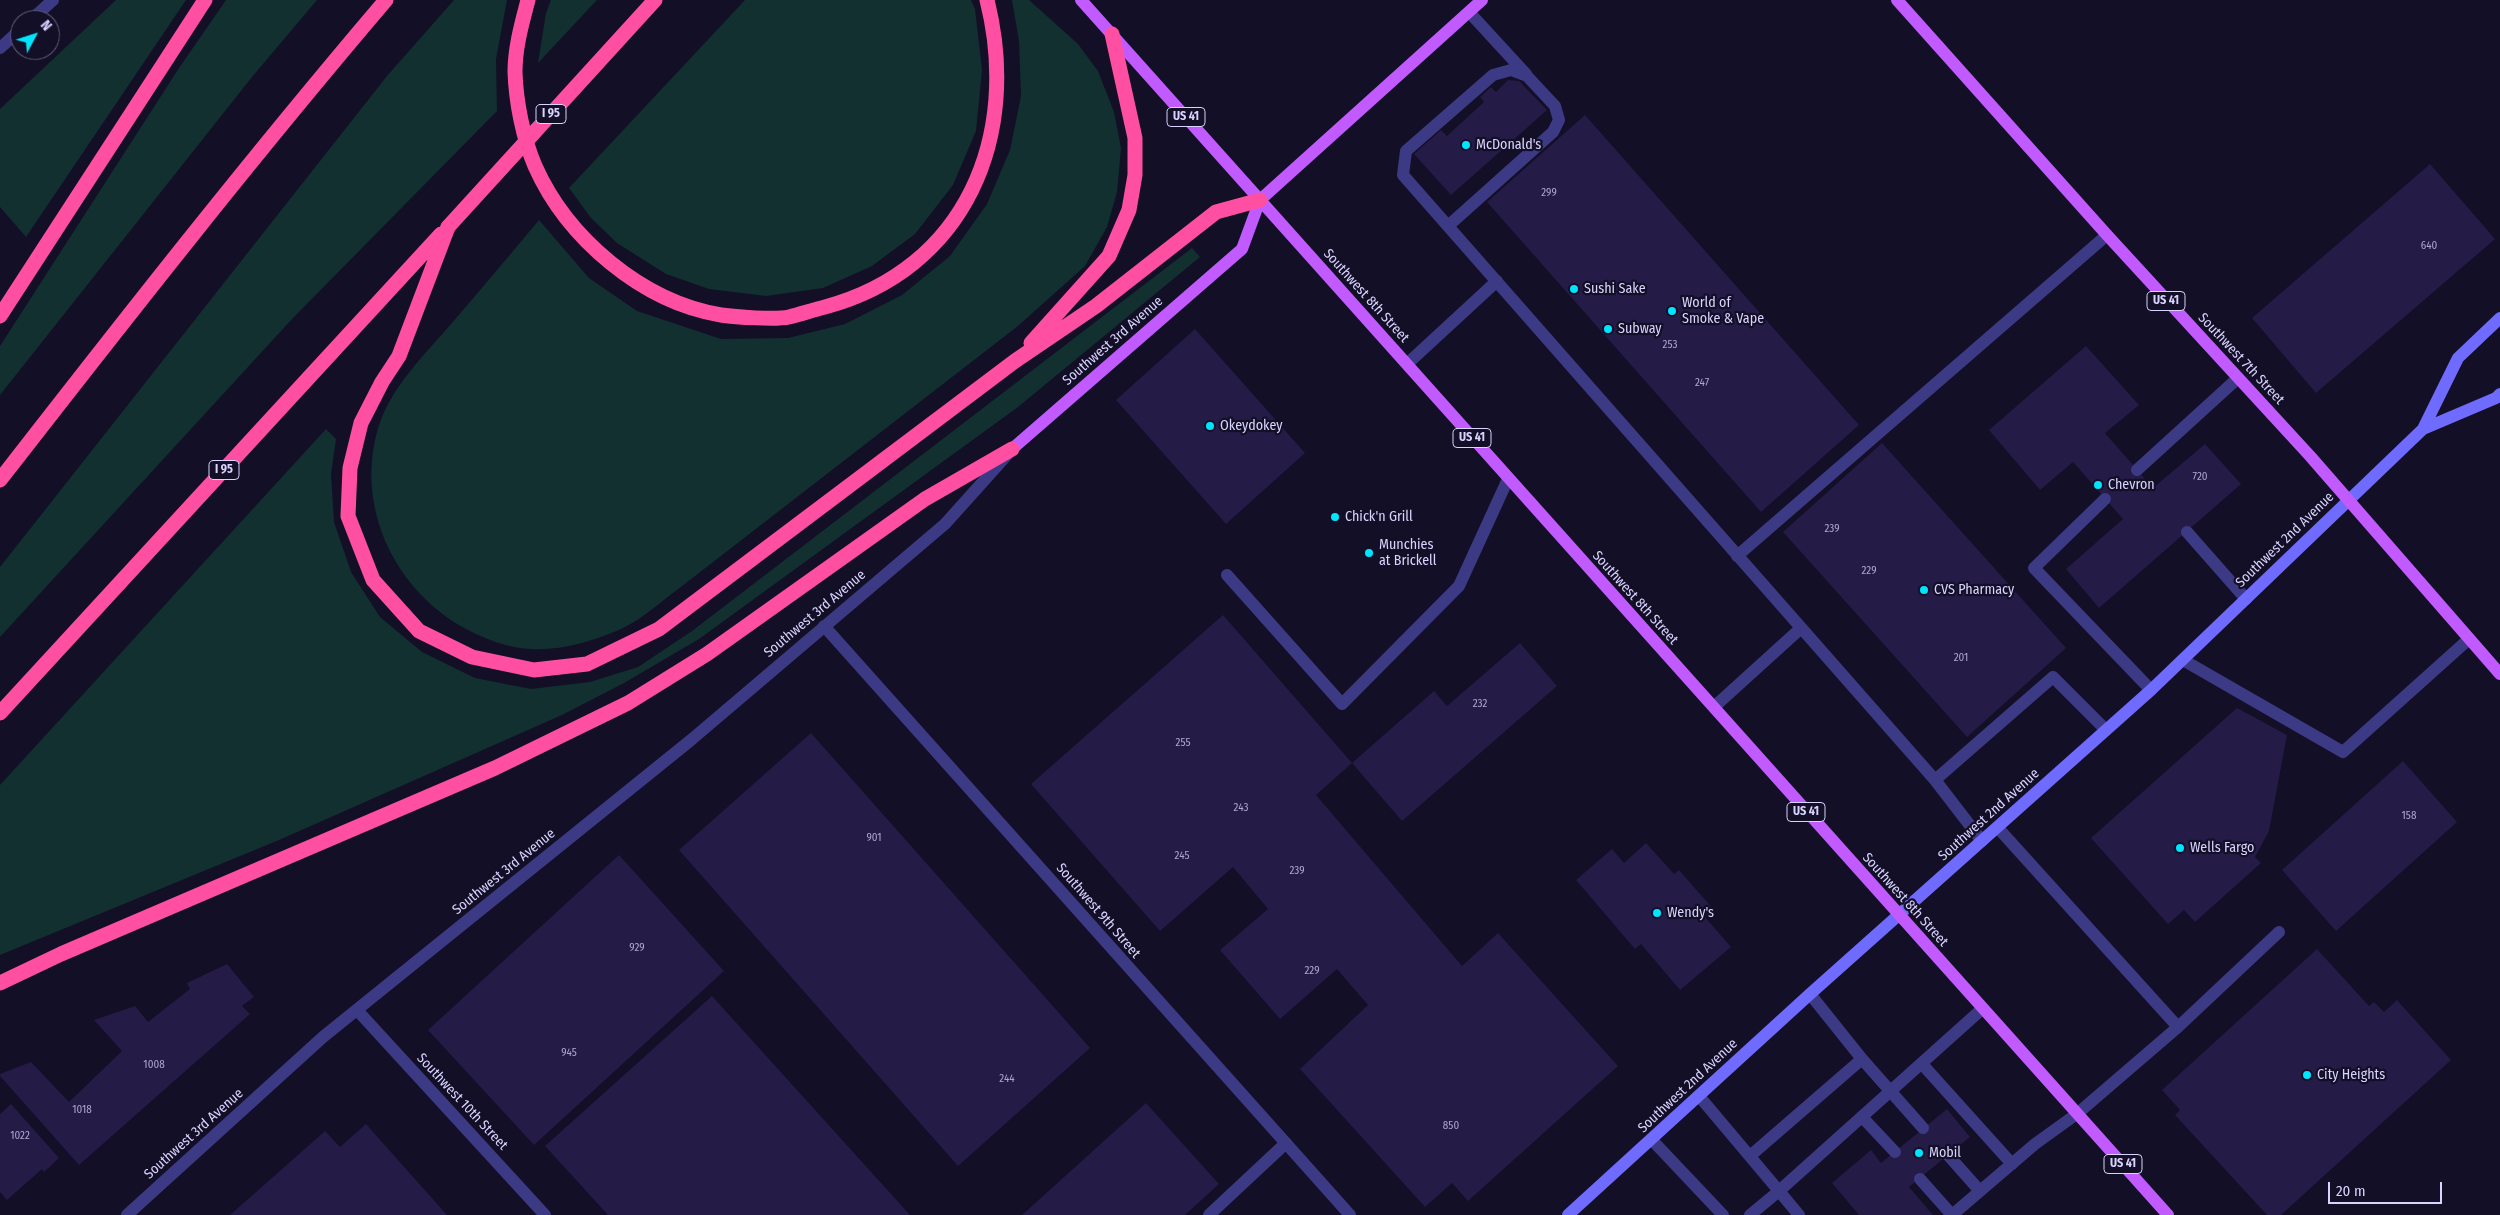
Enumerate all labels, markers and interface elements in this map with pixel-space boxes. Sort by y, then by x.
north arrow [10,10,60,60]
text: N [37,17,55,34]
road number: I 95 [536,105,566,124]
road number: US 41 [1167,108,1205,126]
place label: McDonald's [1476,137,1541,153]
marker: McDonald's [1460,139,1472,151]
house number: 299 [1541,186,1557,200]
house number: 640 [2421,239,2437,253]
street label: Southwest 8th Street [1320,246,1412,346]
place label: Sushi Sake [1584,281,1646,297]
marker: Sushi Sake [1568,283,1580,295]
road number: US 41 [2147,292,2185,310]
street label: Southwest 3rd Avenue [1059,293,1167,389]
place label: World of Smoke & Vape [1682,295,1764,328]
marker: World of Smoke & Vape [1666,305,1678,317]
street label: Southwest 7th Street [2194,310,2288,408]
place label: Subway [1618,321,1662,337]
marker: Subway [1602,323,1614,335]
house number: 253 [1663,338,1677,352]
house number: 247 [1695,376,1709,390]
place label: Okeydokey [1220,418,1283,434]
marker: Okeydokey [1204,420,1216,432]
road number: US 41 [1453,428,1491,448]
road number: I 95 [209,460,239,480]
house number: 720 [2193,470,2207,484]
place label: Chevron [2108,477,2155,493]
marker: Chevron [2092,479,2104,491]
street label: Southwest 2nd Avenue [2232,489,2338,591]
place label: Chick'n Grill [1345,509,1413,525]
marker: Chick'n Grill [1329,511,1341,523]
house number: 239 [1824,522,1840,536]
place label: Munchies at Brickell [1379,537,1436,570]
marker: Munchies at Brickell [1363,547,1375,559]
street label: Southwest 8th Street [1589,548,1681,648]
house number: 229 [1862,564,1876,578]
street label: Southwest 3rd Avenue [761,567,869,661]
place label: CVS Pharmacy [1934,582,2014,598]
marker: CVS Pharmacy [1918,584,1930,596]
house number: 201 [1954,651,1968,665]
house number: 232 [1473,697,1487,711]
house number: 255 [1176,736,1190,750]
street label: Southwest 2nd Avenue [1935,765,2043,865]
house number: 243 [1234,801,1248,815]
road number: US 41 [1787,802,1825,822]
house number: 158 [2402,809,2416,823]
street label: Southwest 3rd Avenue [449,825,559,919]
house number: 901 [866,831,882,845]
place label: Wells Fargo [2190,840,2254,856]
marker: Wells Fargo [2174,842,2186,854]
house number: 245 [1175,849,1189,863]
street label: Southwest 8th Street [1859,850,1951,950]
street label: Southwest 9th Street [1052,860,1144,962]
house number: 239 [1289,864,1305,878]
place label: Wendy's [1667,905,1714,921]
marker: Wendy's [1651,907,1663,919]
house number: 929 [629,941,645,955]
house number: 229 [1305,964,1319,978]
street label: Southwest 2nd Avenue [1635,1036,1741,1136]
house number: 945 [561,1046,577,1060]
street label: Southwest 10th Street [413,1050,511,1154]
house number: 1008 [143,1058,165,1072]
place label: City Heights [2317,1067,2385,1083]
marker: City Heights [2301,1069,2313,1081]
house number: 244 [999,1072,1015,1086]
street label: Southwest 3rd Avenue [141,1085,247,1183]
house number: 1018 [72,1103,92,1117]
house number: 850 [1443,1119,1459,1133]
house number: 1022 [10,1129,30,1143]
place label: Mobil [1929,1145,1961,1161]
marker: Mobil [1913,1147,1925,1159]
road number: US 41 [2104,1154,2142,1174]
scale bar [2330,1172,2444,1204]
text: 20 m [2336,1182,2366,1200]

